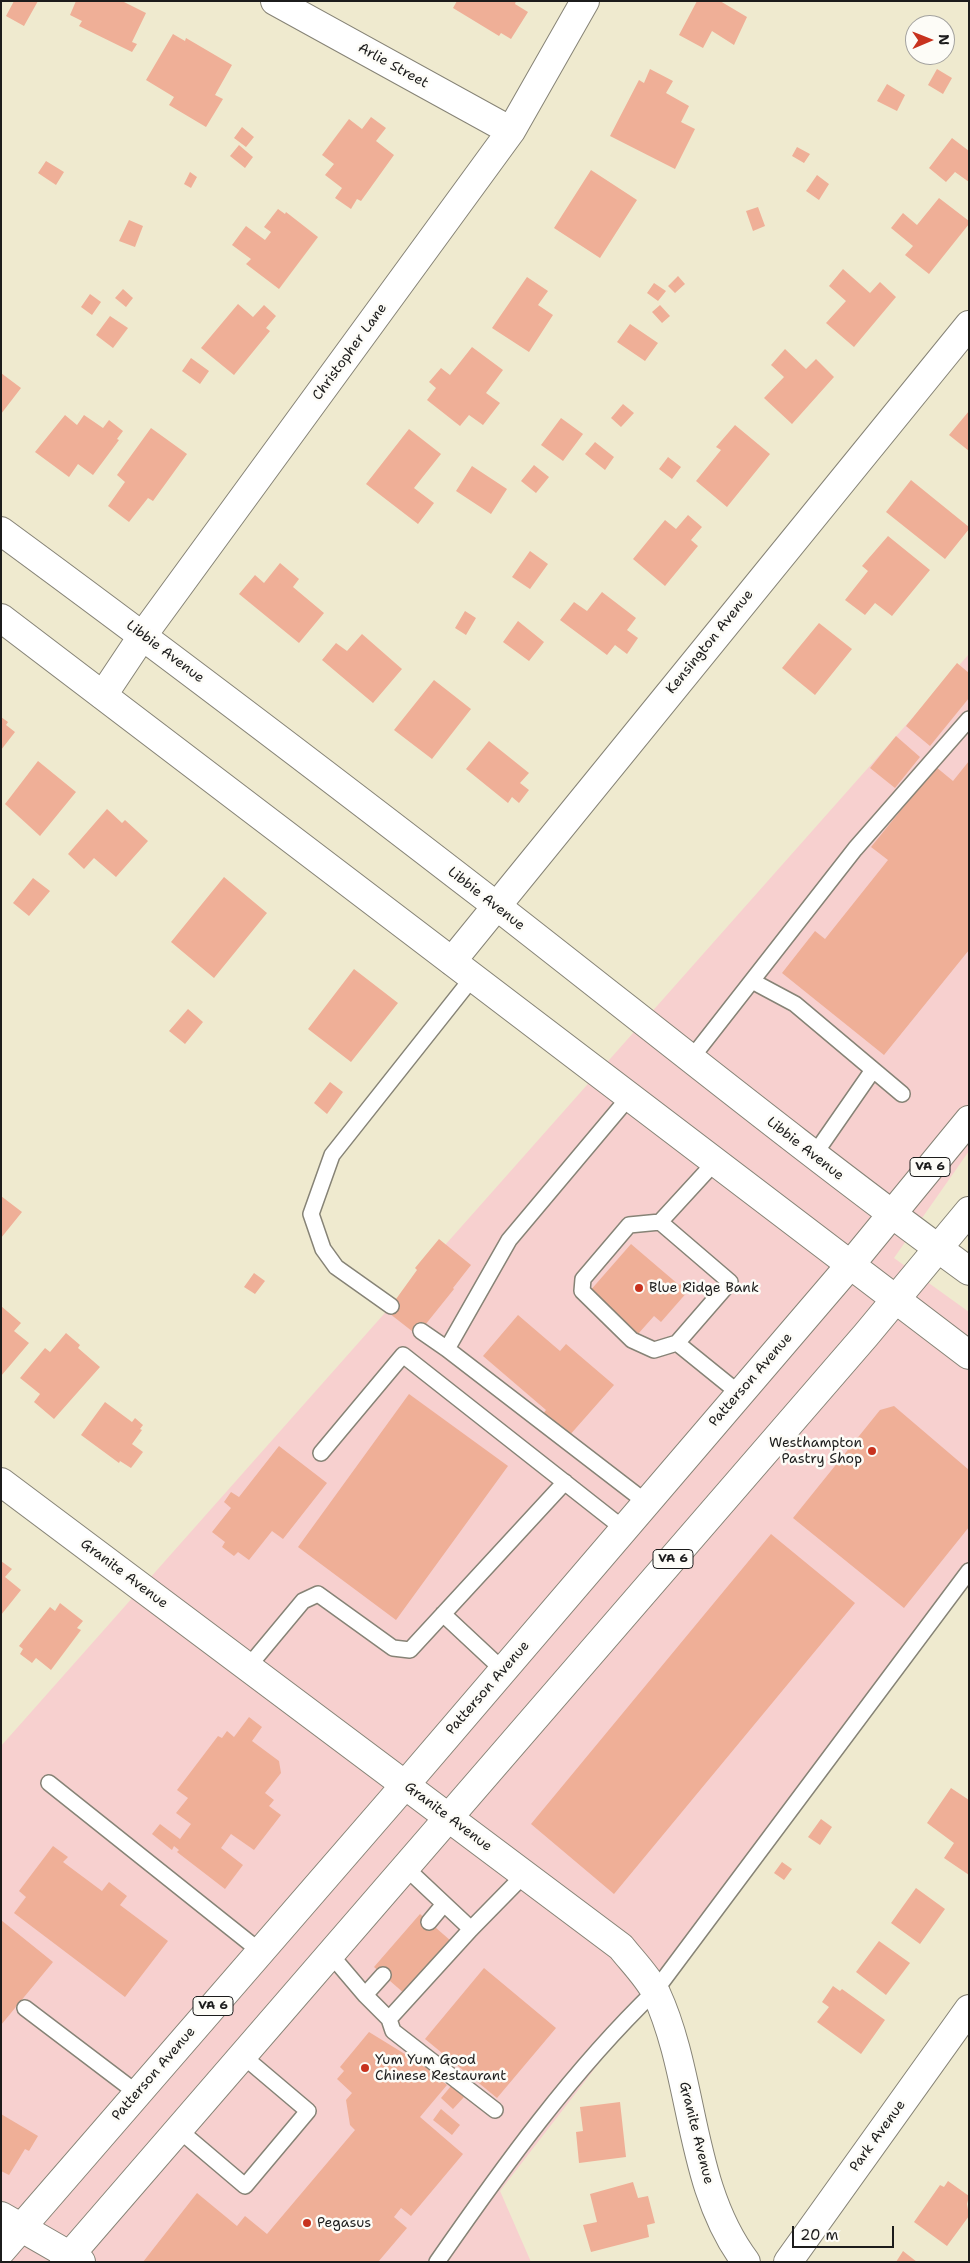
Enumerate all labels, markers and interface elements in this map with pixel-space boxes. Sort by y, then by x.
north arrow [905,15,955,65]
text: N [935,34,953,45]
street label: Arlie Street [355,40,431,92]
street label: Christopher Lane [309,300,391,404]
street label: Kensington Avenue [663,587,757,697]
street label: Libbie Avenue [123,617,207,687]
street label: Libbie Avenue [444,864,528,934]
street label: Libbie Avenue [763,1114,847,1184]
road number: VA 6 [910,1158,950,1176]
place label: Blue Ridge Bank [649,1280,759,1296]
marker: Blue Ridge Bank [633,1282,645,1294]
street label: Patterson Avenue [706,1330,796,1430]
place label: Westhampton Pastry Shop [769,1435,862,1468]
marker: Westhampton Pastry Shop [866,1445,878,1457]
street label: Granite Avenue [77,1536,171,1612]
road number: VA 6 [653,1550,693,1568]
street label: Patterson Avenue [443,1638,533,1738]
street label: Granite Avenue [401,1779,495,1855]
road number: VA 6 [193,1996,233,2015]
street label: Patterson Avenue [109,2024,199,2124]
place label: Yum Yum Good Chinese Restaurant [375,2052,506,2084]
marker: Yum Yum Good Chinese Restaurant [359,2062,371,2074]
street label: Granite Avenue [675,2080,717,2186]
street label: Park Avenue [846,2097,910,2175]
place label: Pegasus [317,2215,371,2231]
scale bar [795,2216,898,2248]
marker: Pegasus [301,2217,313,2229]
text: 20 m [800,2225,839,2245]

